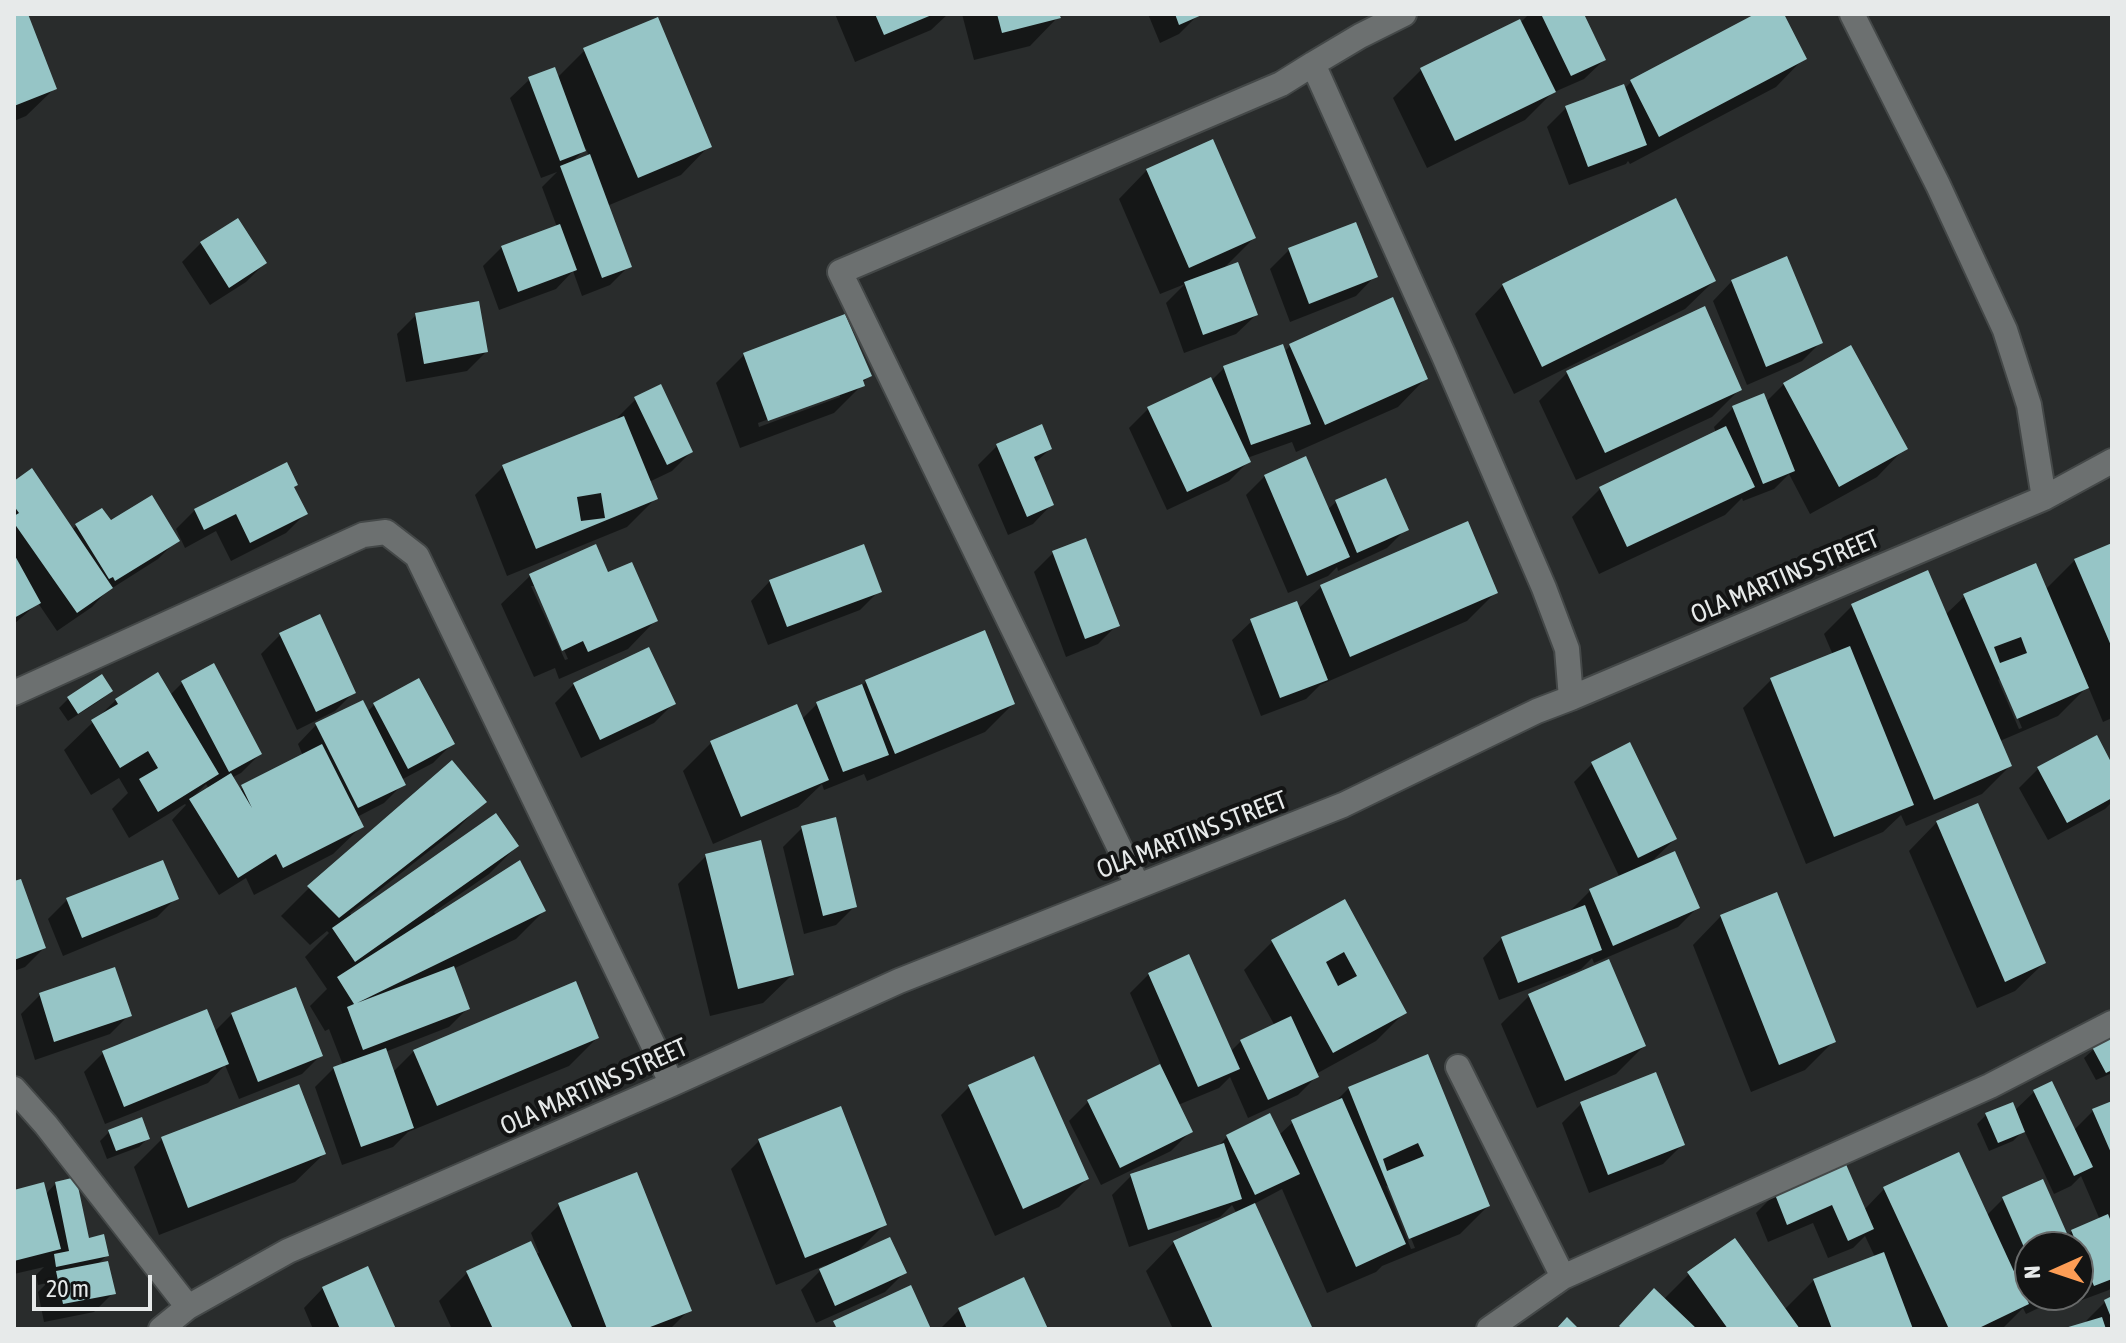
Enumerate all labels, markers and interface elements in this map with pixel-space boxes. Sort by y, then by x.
street label: OLA MARTINS STREET [1686,523,1884,631]
street label: OLA MARTINS STREET [1092,784,1292,886]
street label: OLA MARTINS STREET [496,1032,692,1142]
north arrow [2014,1231,2094,1311]
scale bar [36,1259,156,1309]
text: N [2019,1265,2045,1279]
text: 20 m [46,1275,89,1302]

